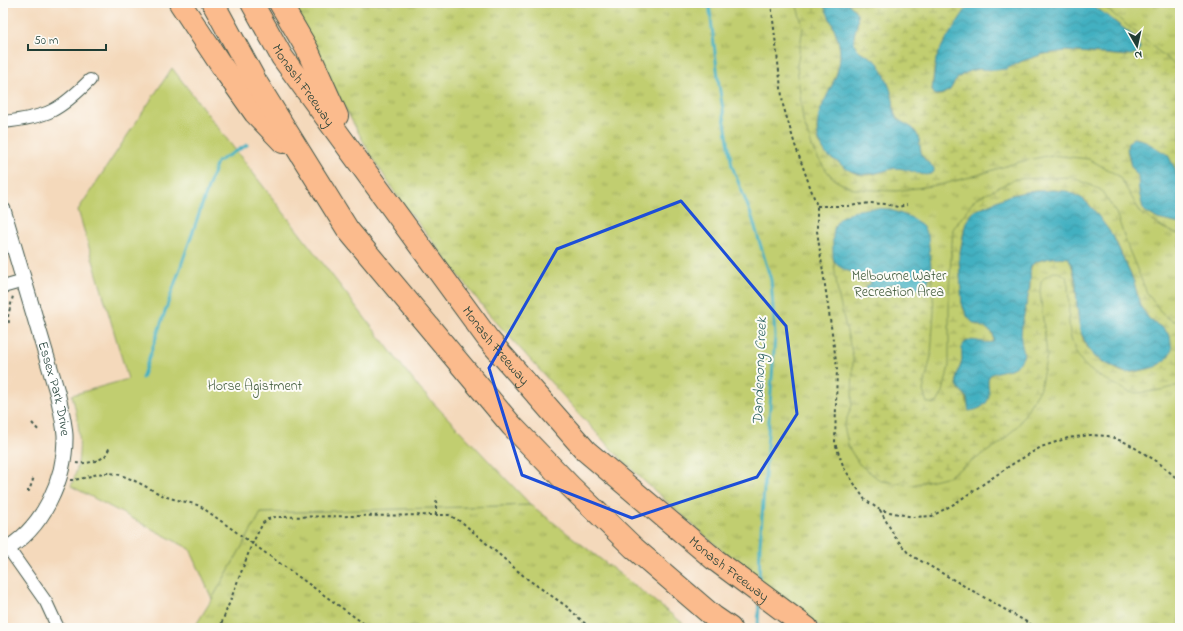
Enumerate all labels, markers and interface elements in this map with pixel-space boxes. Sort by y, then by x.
scale bar [28,26,106,52]
north arrow [1117,26,1157,66]
text: 50 m [34,32,58,50]
street label: Monash Freeway [266,40,340,132]
text: N [1133,46,1143,63]
park label: Melbourne Water Recreation Area [852,266,947,303]
street label: Monash Freeway [457,302,535,391]
water label: Dandenong Creek [747,315,774,425]
street label: Essex Park Drive [32,339,76,437]
park label: Horse Agistment [208,376,303,398]
street label: Monash Freeway [684,531,774,608]

